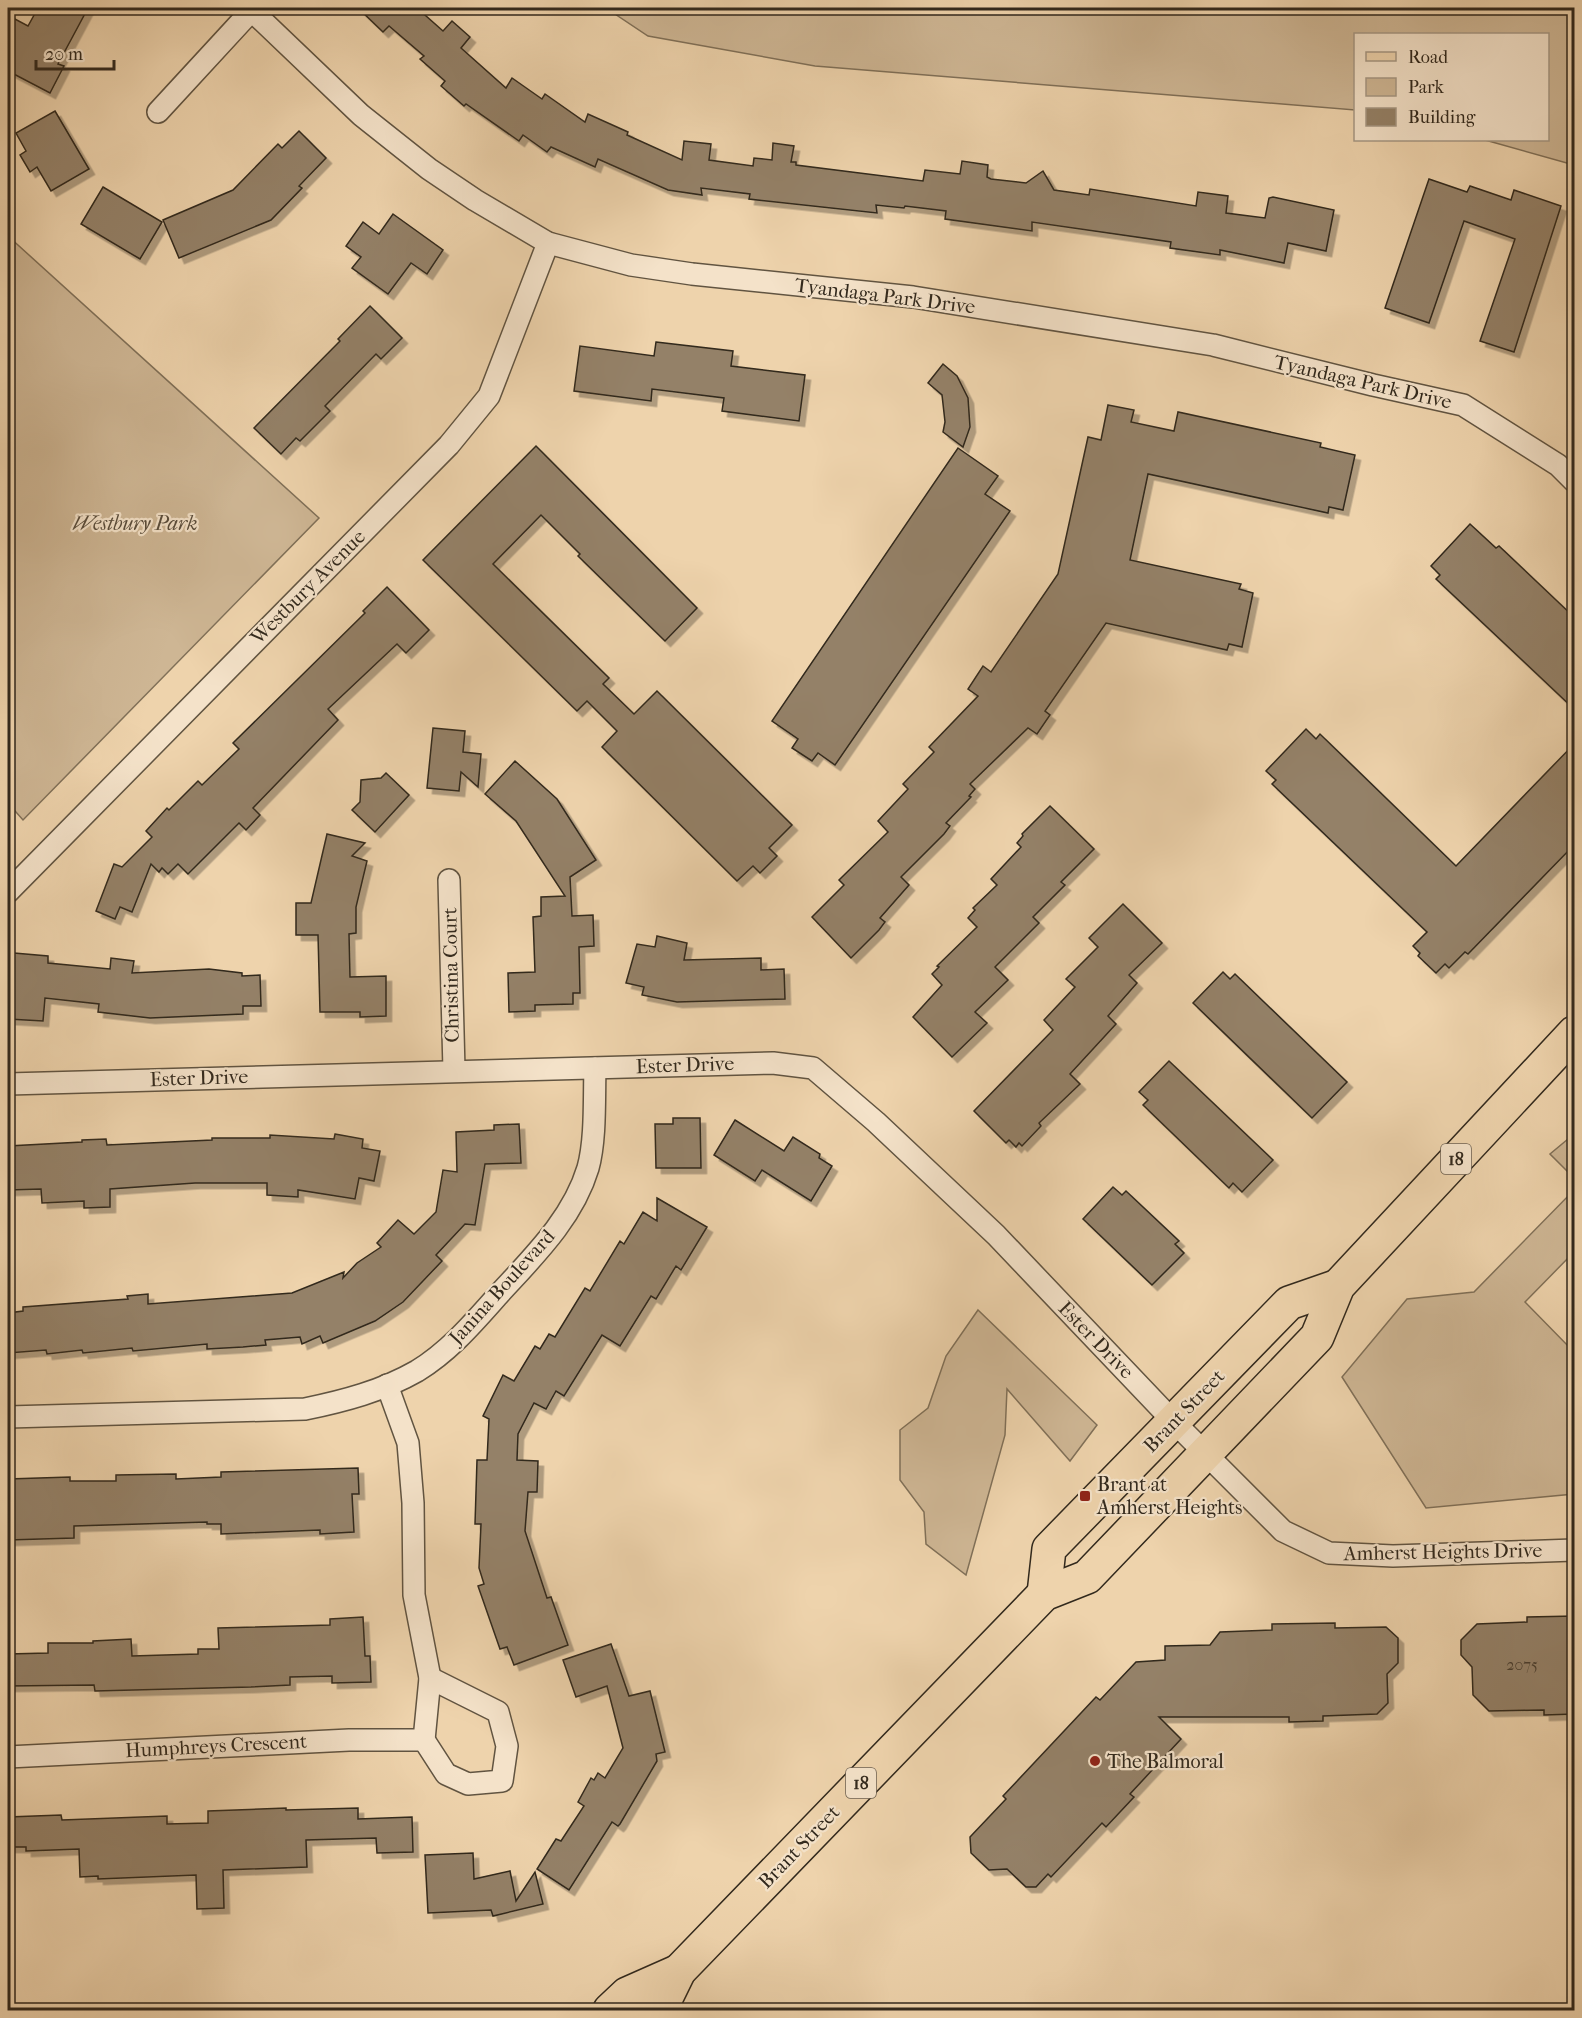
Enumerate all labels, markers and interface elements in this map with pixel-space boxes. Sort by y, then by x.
scale bar [36,33,114,71]
legend [1354,33,1549,141]
text: 20 m [45,44,83,65]
text: Road [1408,47,1448,68]
text: Park [1408,77,1445,98]
text: Building [1408,107,1476,128]
street label: Tyandaga Park Drive [794,274,977,318]
street label: Tyandaga Park Drive [1272,350,1454,414]
park label: Westbury Park [73,512,197,535]
street label: Westbury Avenue [245,525,370,650]
street label: Christina Court [438,907,464,1043]
street label: Ester Drive [635,1052,735,1078]
street label: Ester Drive [149,1065,249,1091]
road number: 18 [1441,1144,1471,1174]
street label: Janina Boulevard [443,1224,560,1351]
street label: Ester Drive [1054,1297,1138,1383]
street label: Brant Street [1139,1365,1229,1457]
place label: Brant at Amherst Heights [1096,1473,1243,1519]
marker: Brant at Amherst Heights [1078,1489,1092,1503]
street label: Amherst Heights Drive [1342,1539,1543,1565]
house number: 2075 [1506,1655,1538,1674]
street label: Humphreys Crescent [124,1730,308,1762]
place label: The Balmoral [1107,1750,1224,1773]
marker: The Balmoral [1088,1754,1102,1768]
road number: 18 [846,1768,876,1798]
street label: Brant Street [754,1801,844,1893]

